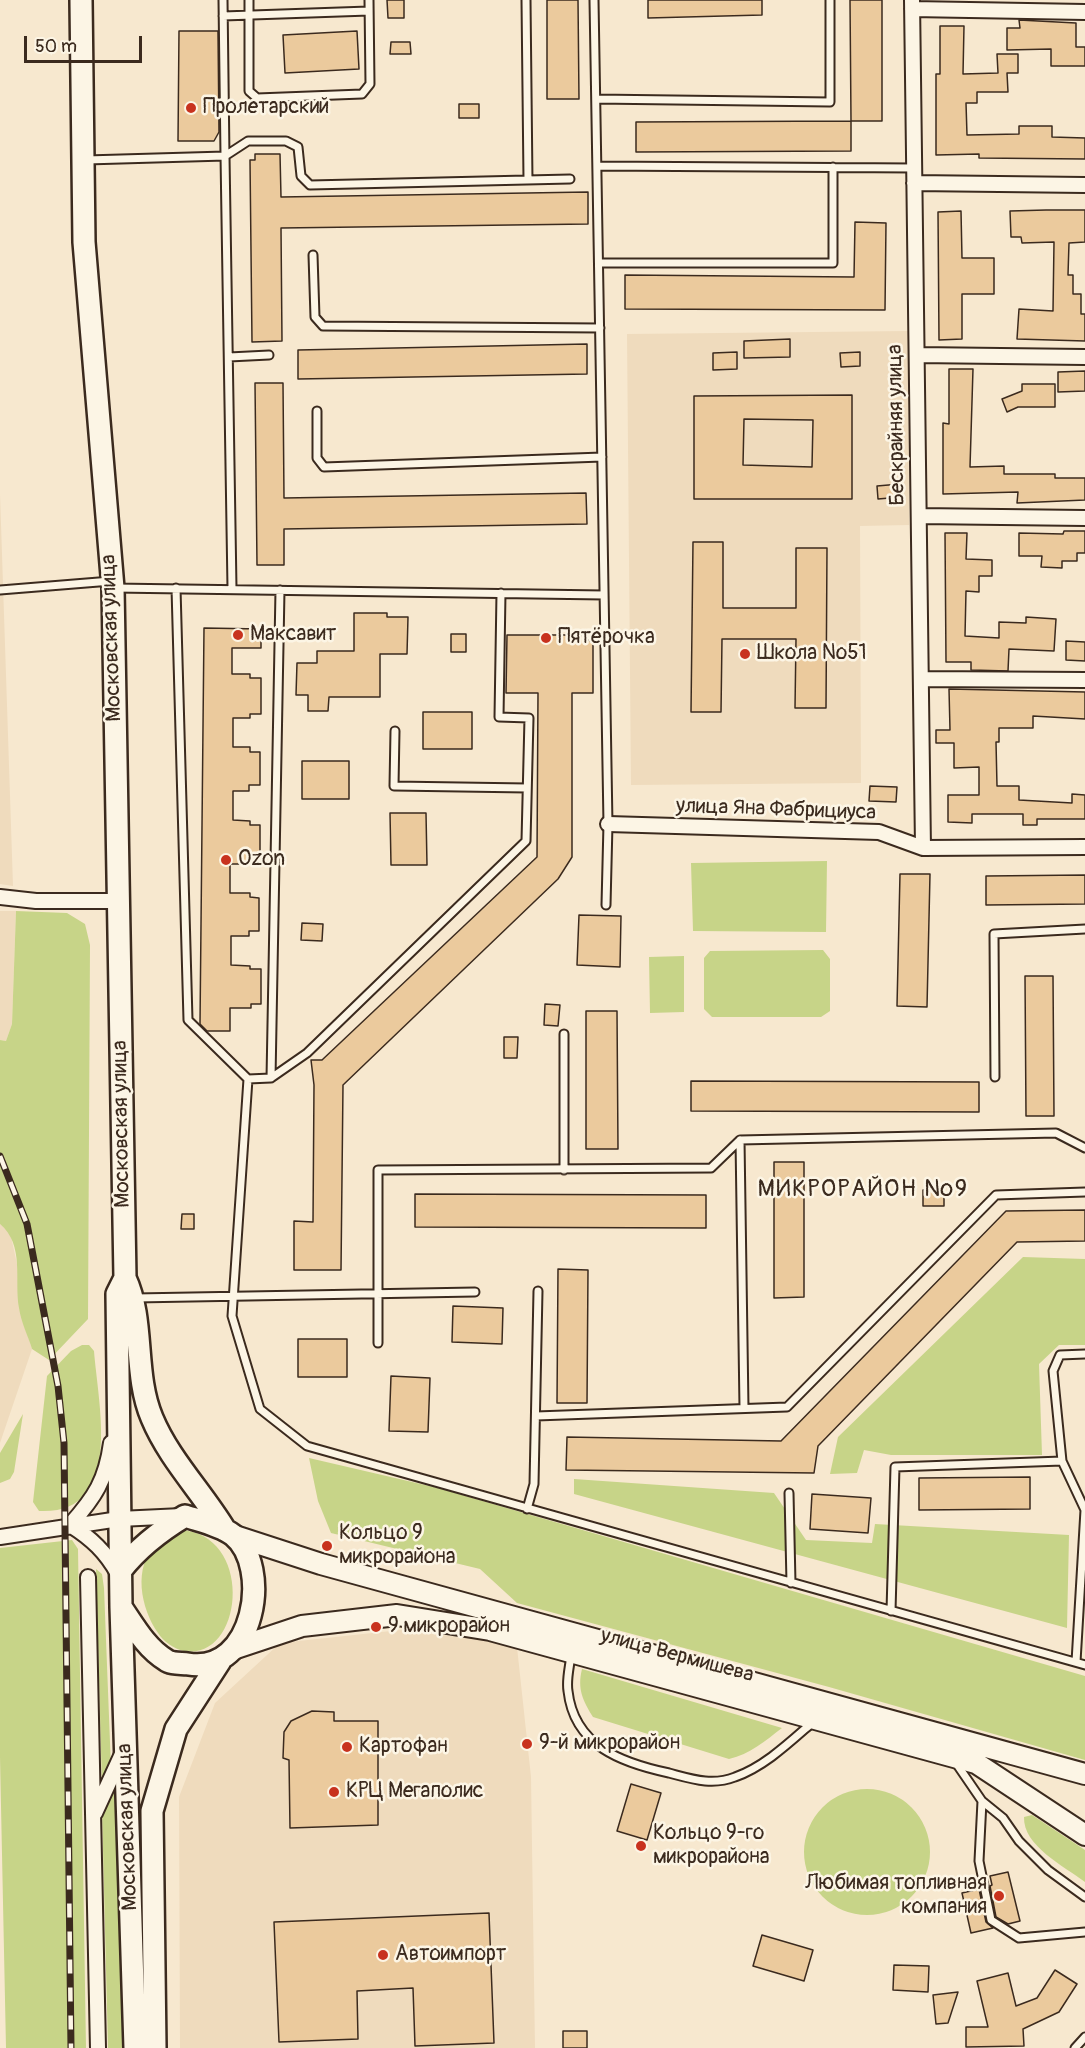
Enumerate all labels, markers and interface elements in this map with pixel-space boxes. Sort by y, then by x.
scale bar [27,24,146,62]
text: 50 m [35,35,77,58]
place label: Пролетарский [203,95,329,121]
marker: Пролетарский [184,101,198,115]
street label: Бескрайняя улица [883,344,911,506]
street label: Московская улица [96,554,128,722]
place label: Максавит [250,622,336,648]
place label: Пятёрочка [558,625,655,651]
marker: Максавит [231,628,245,642]
marker: Пятёрочка [539,631,553,645]
place label: Школа №51 [757,641,867,667]
marker: Школа №51 [738,647,752,661]
street label: улица Яна Фабрициуса [676,794,876,826]
place label: Ozon [238,847,285,873]
marker: Ozon [219,853,233,867]
street label: Московская улица [108,1040,136,1208]
district label: МИКРОРАЙОН №9 [757,1176,969,1204]
place label: Кольцо 9 микрорайона [339,1521,455,1571]
marker: Кольцо 9 микрорайона [320,1539,334,1553]
place label: 9 микрорайон [388,1614,510,1640]
marker: 9 микрорайон [369,1620,383,1634]
street label: улица Вермишева [598,1623,756,1689]
place label: 9-й микрорайон [539,1731,680,1757]
place label: Картофан [359,1734,448,1760]
marker: 9-й микрорайон [520,1737,534,1751]
marker: Картофан [340,1740,354,1754]
street label: Московская улица [112,1743,144,1911]
place label: КРЦ Мегаполис [346,1779,483,1805]
marker: КРЦ Мегаполис [327,1785,341,1799]
place label: Кольцо 9-го микрорайона [653,1821,769,1871]
marker: Кольцо 9-го микрорайона [634,1839,648,1853]
place label: Любимая топливная компания [805,1871,987,1921]
marker: Любимая топливная компания [992,1889,1006,1903]
place label: Автоимпорт [395,1942,506,1968]
marker: Автоимпорт [376,1948,390,1962]

